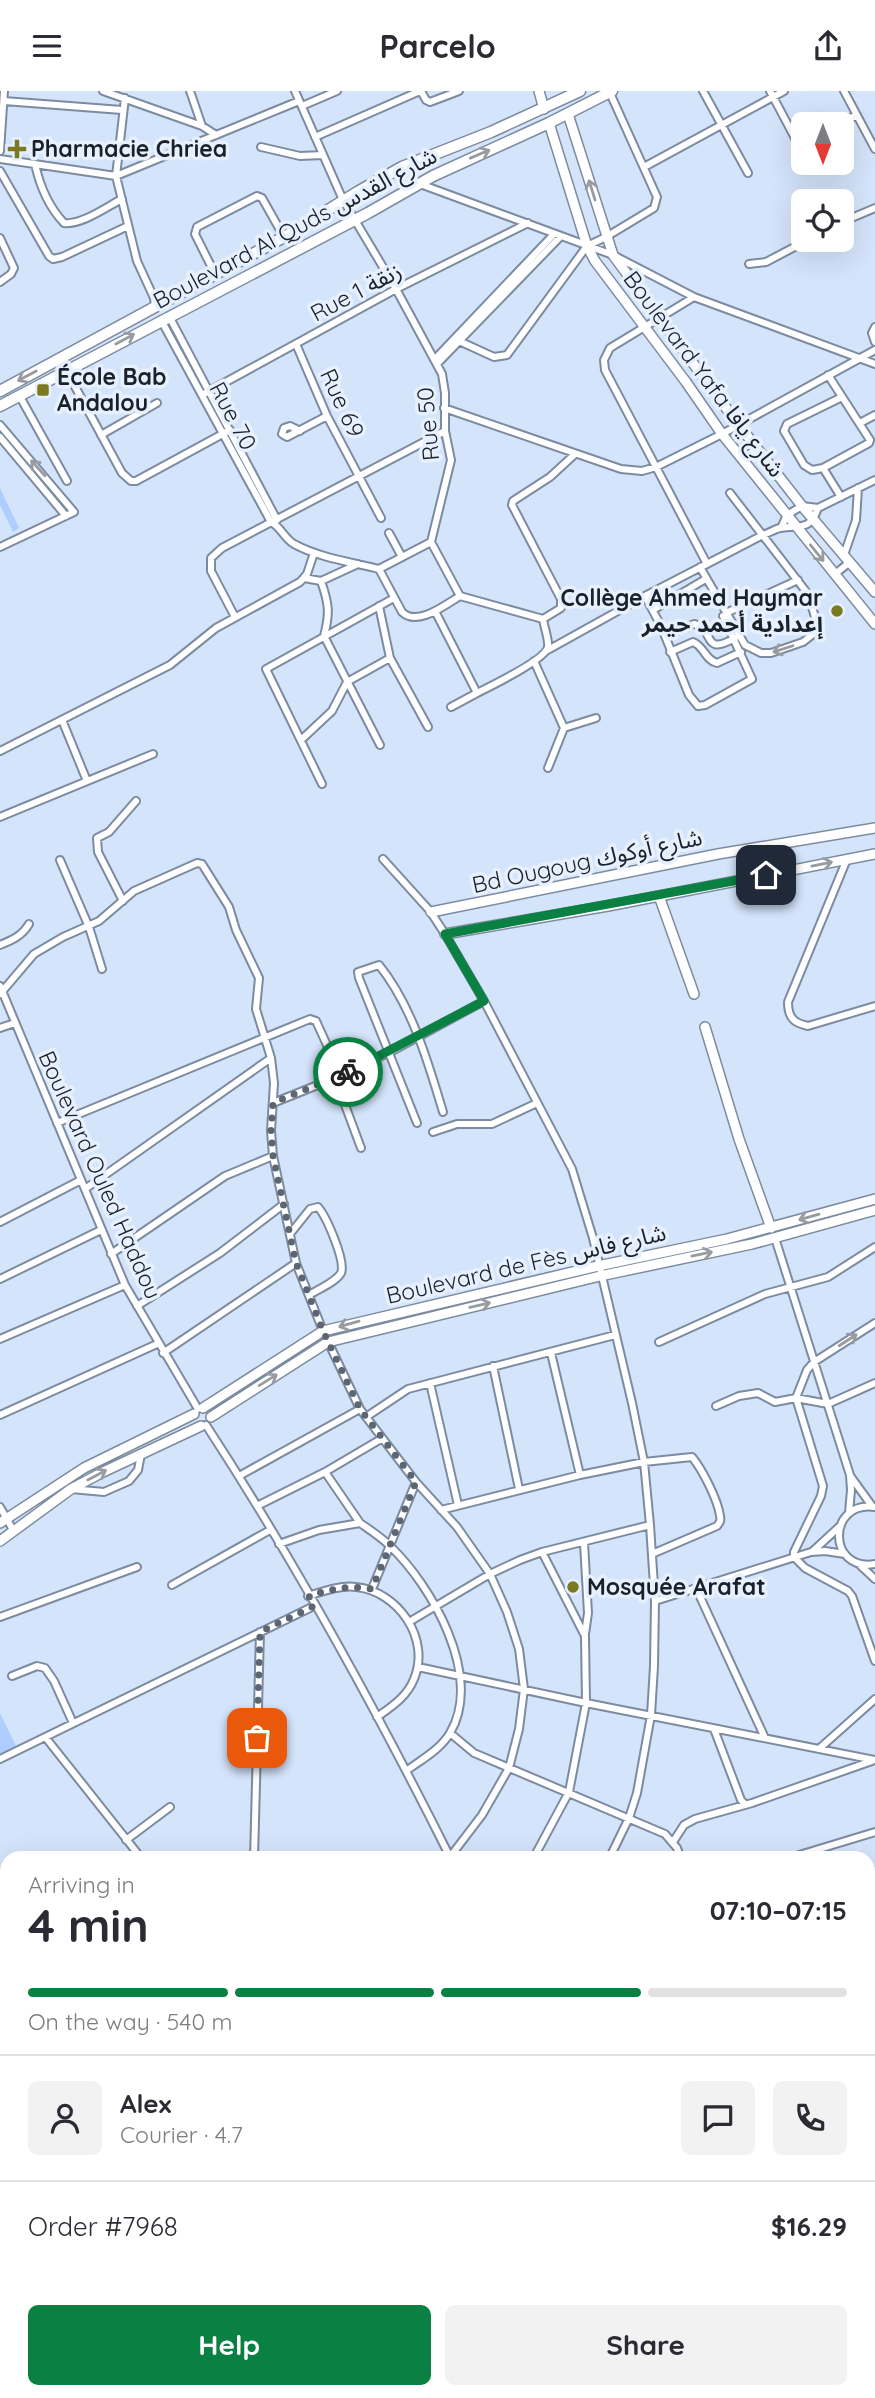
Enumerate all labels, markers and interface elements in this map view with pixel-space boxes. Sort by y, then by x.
text: Parcelo [379,26,496,66]
icon: menu [28,27,66,65]
icon: share [809,27,847,65]
north arrow [791,112,854,175]
map controls [791,112,854,252]
place label: Pharmacie Chriea [31,134,227,163]
street label: Boulevard Al Quds شارع القدس [148,140,443,317]
marker: Pharmacie Chriea [9,141,25,157]
one-way arrow [469,147,491,160]
one-way arrow [584,180,597,202]
button: locate [791,189,854,252]
street label: Rue 1 زنقة [305,256,406,328]
street label: Boulevard Yafa شارع يافا [615,265,791,484]
one-way arrow [114,332,135,346]
place label: École Bab Andalou [57,362,166,417]
street label: Rue 69 [314,364,371,442]
one-way arrow [17,370,38,383]
street label: Rue 70 [203,377,263,455]
marker: École Bab Andalou [35,382,51,398]
street label: Rue 50 [410,386,445,462]
one-way arrow [30,459,46,477]
one-way arrow [809,544,825,562]
place label: Collège Ahmed Haymar إعدادية أحمد حيمر [560,583,823,640]
marker: Collège Ahmed Haymar إعدادية أحمد حيمر [829,603,845,619]
one-way arrow [772,644,794,657]
street label: Bd Ougoug شارع أوكوك [469,822,705,902]
pin [736,845,796,905]
icon: home [747,856,785,894]
one-way arrow [810,857,833,871]
courier [313,1037,383,1107]
street label: Boulevard Ouled Haddou [33,1046,168,1303]
icon: bike [329,1053,367,1091]
one-way arrow [799,1212,821,1225]
street label: Boulevard de Fès شارع فاس [383,1217,669,1313]
one-way arrow [690,1247,713,1261]
one-way arrow [468,1298,491,1311]
one-way arrow [338,1318,361,1331]
one-way arrow [838,1333,857,1348]
one-way arrow [257,1372,277,1386]
one-way arrow [86,1468,107,1481]
place label: Mosquée Arafat [587,1572,766,1601]
marker: Mosquée Arafat [565,1579,581,1595]
pin [227,1708,287,1768]
icon: bag [238,1719,276,1757]
text: Arriving in [28,1870,135,1899]
text: 07:10–07:15 [710,1894,847,1927]
text: 4 min [28,1896,149,1954]
text: On the way · 540 m [28,2007,232,2036]
button: person [28,2081,102,2155]
button: chat [681,2081,755,2155]
button: phone [773,2081,847,2155]
text: Alex [120,2087,171,2120]
text: Courier · 4.7 [120,2120,243,2149]
text: Order #7968 [28,2210,178,2243]
text: $16.29 [771,2210,847,2243]
button: Help [28,2305,431,2385]
button: Share [445,2305,847,2385]

